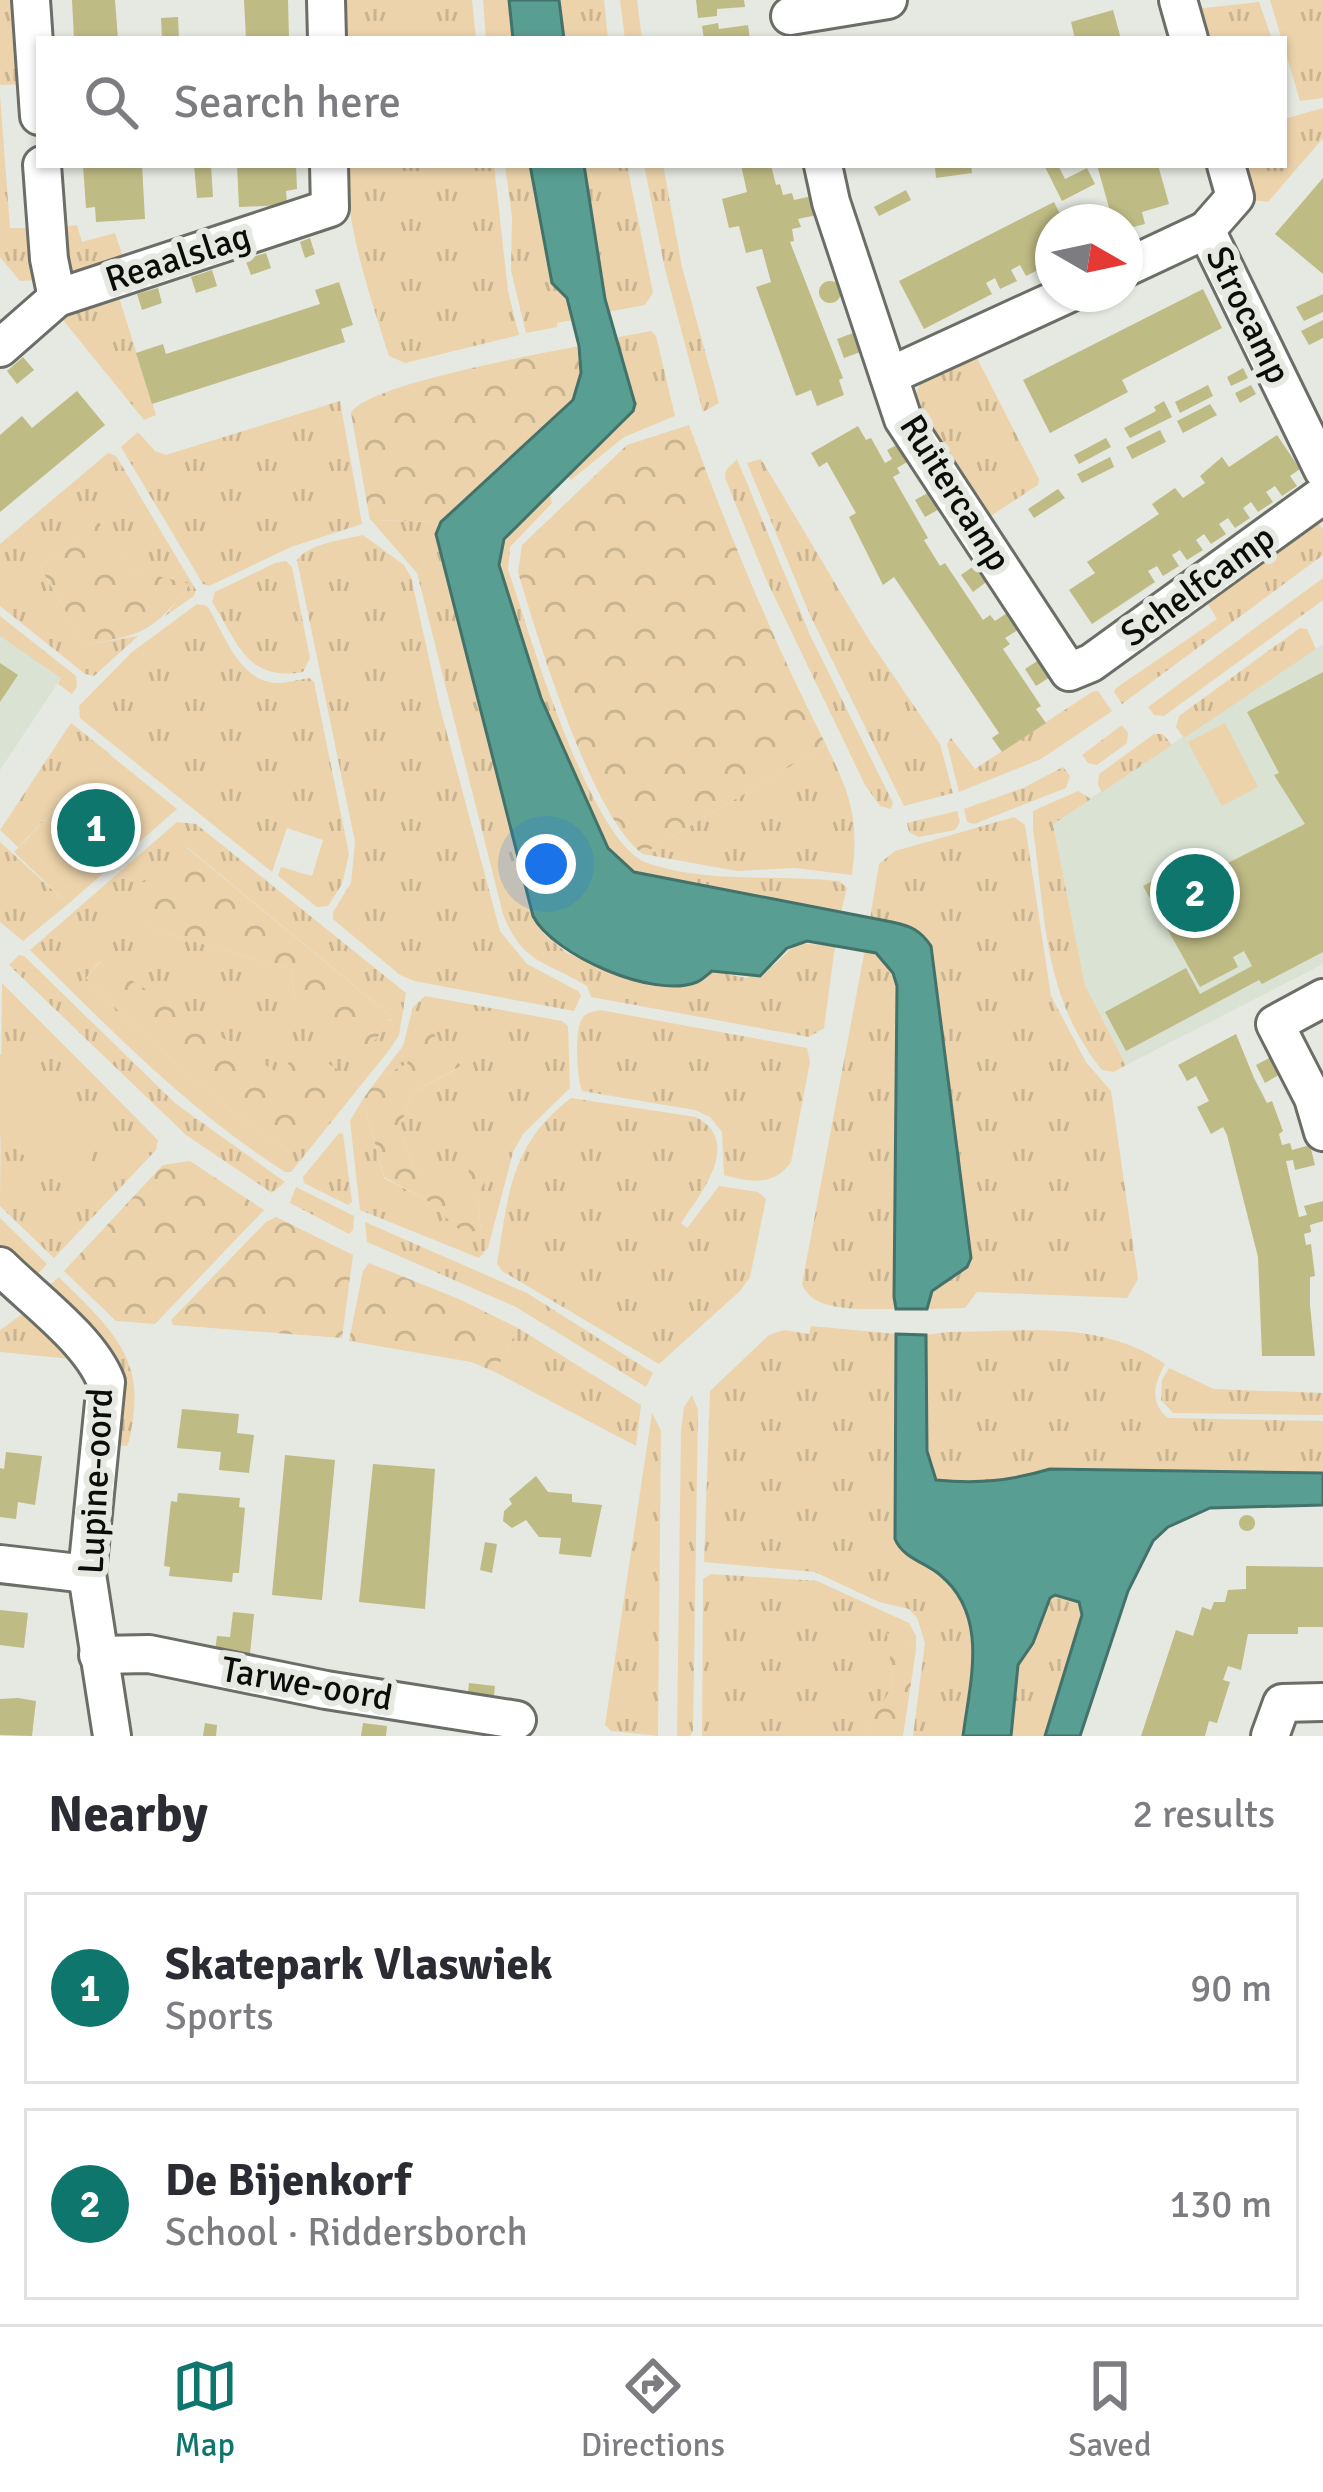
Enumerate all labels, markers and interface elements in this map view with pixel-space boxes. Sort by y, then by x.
search box [36,36,1287,168]
icon: search [78,69,144,135]
text: Search here [174,75,401,130]
north arrow [1035,204,1143,312]
street label: Reaalslag [100,213,256,303]
street label: Strocamp [1196,239,1300,391]
street label: Ruitercamp [889,407,1021,579]
street label: Schelfcamp [1112,515,1284,657]
pin: 1 [57,783,135,873]
your location [516,834,576,894]
pin: 2 [1156,848,1234,938]
street label: Lupine-oord [69,1387,123,1575]
street label: Tarwe-oord [218,1647,396,1721]
text: Nearby [48,1783,208,1846]
text: 2 results [1132,1790,1275,1838]
text: Skatepark Vlaswiek [165,1937,552,1992]
text: 1 [79,1964,101,2012]
text: 90 m [1190,1964,1272,2012]
text: Sports [165,1992,274,2040]
text: De Bijenkorf [165,2153,411,2208]
text: 2 [79,2180,101,2228]
text: 130 m [1169,2180,1272,2228]
text: School · Riddersborch [165,2208,528,2256]
tab: Map [172,2353,238,2466]
tab: Directions [581,2353,725,2466]
tab: Saved [1068,2353,1151,2466]

